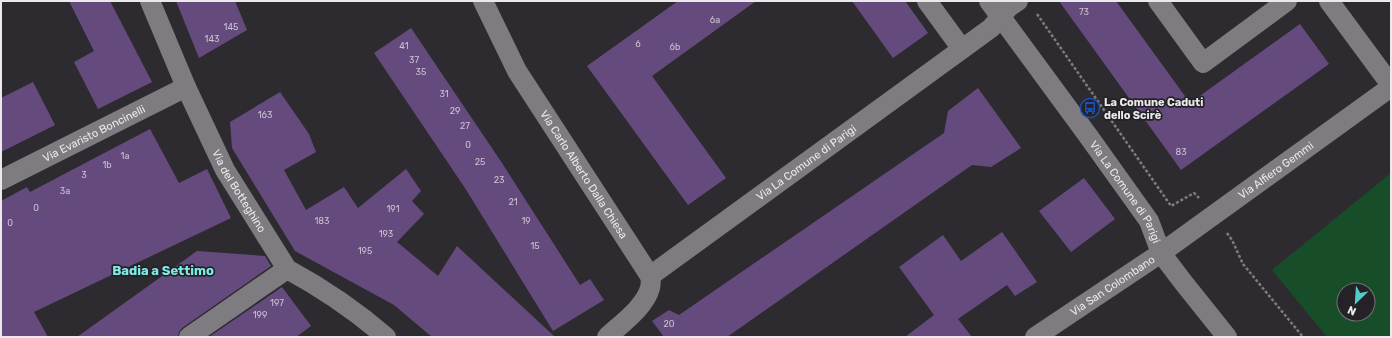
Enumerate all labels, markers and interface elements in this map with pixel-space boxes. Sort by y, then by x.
house number: 73 [1079,7,1089,17]
house number: 6a [710,15,720,25]
house number: 145 [224,22,238,32]
house number: 143 [205,34,219,44]
house number: 6 [635,39,641,49]
house number: 41 [399,41,409,51]
house number: 6b [670,42,680,52]
house number: 37 [409,55,419,65]
house number: 35 [416,67,426,77]
house number: 31 [439,89,449,99]
place label: La Comune Caduti dello Scirè [1104,96,1203,122]
bus stop icon: La Comune Caduti dello Scirè [1079,97,1101,119]
street label: Via Evaristo Boncinelli [41,103,148,165]
house number: 29 [450,106,460,116]
street label: Via Carlo Alberto Dalla Chiesa [537,108,630,241]
house number: 163 [258,110,272,120]
house number: 27 [460,121,470,131]
street label: Via La Comune di Parigi [754,122,859,204]
street label: Via La Comune di Parigi [1087,138,1163,245]
street label: Via Alfiero Gemmi [1236,139,1316,202]
house number: 0 [465,140,471,150]
house number: 83 [1175,147,1187,157]
street label: Via del Botteghino [209,148,268,235]
house number: 1a [121,151,129,161]
house number: 25 [475,157,485,167]
house number: 1b [102,160,112,170]
house number: 3 [81,170,87,180]
house number: 23 [494,175,504,185]
house number: 3a [60,186,70,196]
house number: 21 [508,197,518,207]
house number: 0 [33,203,39,213]
house number: 191 [386,204,400,214]
house number: 183 [315,216,330,226]
house number: 19 [521,216,531,226]
house number: 0 [7,218,13,228]
house number: 193 [379,229,393,239]
house number: 15 [530,241,540,251]
house number: 195 [358,246,372,256]
street label: Via San Colombano [1068,253,1157,319]
district label: Badia a Settimo [112,263,214,278]
north arrow [1336,282,1376,322]
house number: 197 [270,298,284,308]
text: N [1346,303,1358,318]
house number: 199 [253,310,267,320]
house number: 20 [664,319,675,329]

